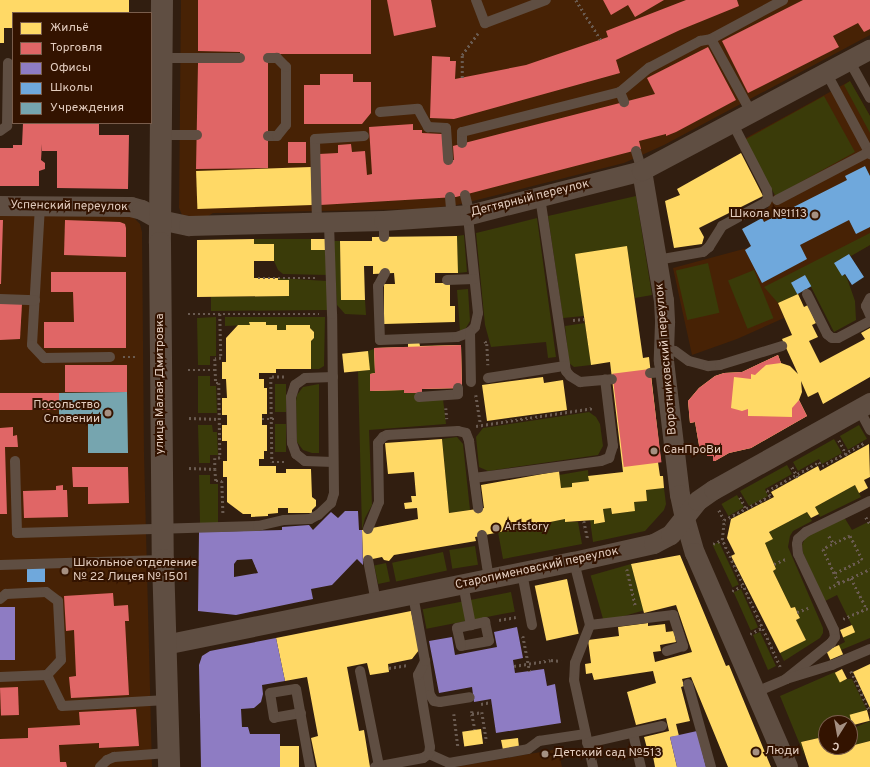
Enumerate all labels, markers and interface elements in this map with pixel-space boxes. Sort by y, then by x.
legend [12,12,152,124]
text: Жильё [50,20,89,36]
text: Торговля [50,40,102,56]
text: Офисы [50,60,91,76]
text: Школы [50,80,93,96]
text: Учреждения [50,100,124,116]
street label: Дегтярный переулок [469,177,591,221]
street label: Успенский переулок [10,199,128,215]
place label: Школа №1113 [730,208,807,222]
marker: Школа №1113 [810,210,820,220]
street label: Воротниковский переулок [653,282,681,436]
street label: улица Малая Дмитровка [154,313,168,455]
place label: Посольство Словении [33,399,100,427]
marker: Посольство Словении [103,408,113,418]
place label: СанПроВи [663,444,721,458]
marker: СанПроВи [648,445,660,457]
place label: Artstory [504,521,549,535]
marker: Artstory [491,523,501,533]
street label: Старопименовский переулок [454,545,620,593]
place label: Школьное отделение № 22 Лицея № 1501 [73,557,197,585]
marker: Школьное отделение № 22 Лицея № 1501 [60,566,70,576]
north arrow [818,715,858,755]
text: С [831,738,841,753]
place label: Люди [765,745,799,759]
marker: Люди [750,746,762,758]
place label: Детский сад №513 [553,747,662,761]
marker: Детский сад №513 [540,749,550,759]

